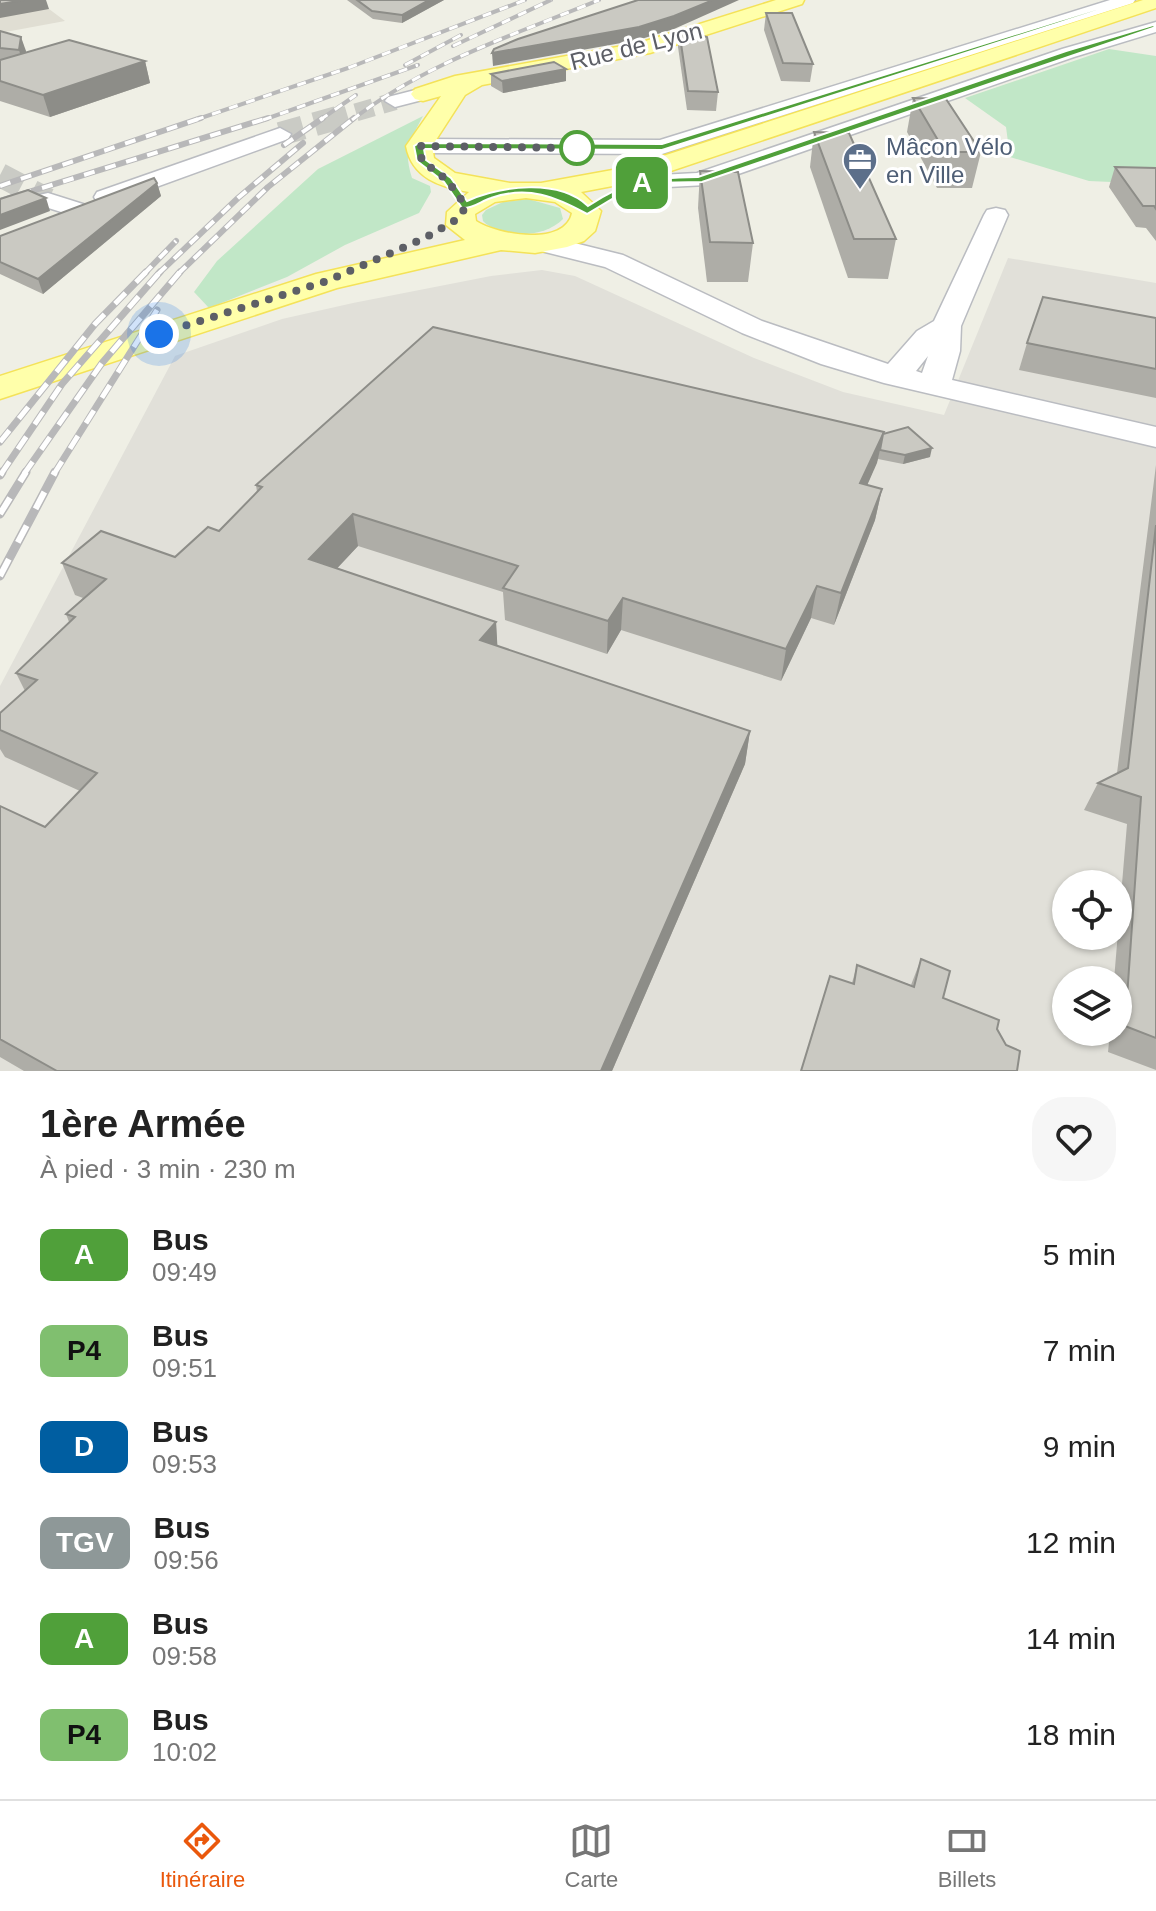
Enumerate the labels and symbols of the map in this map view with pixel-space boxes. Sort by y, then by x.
street label: Rue de Lyon [567,17,705,75]
unlabelled marker [560,131,594,165]
place label: Mâcon Vélo en Ville [886,133,1013,188]
office icon: Mâcon Vélo en Ville [841,141,879,191]
line badge: A [616,157,668,209]
your location [139,314,179,354]

